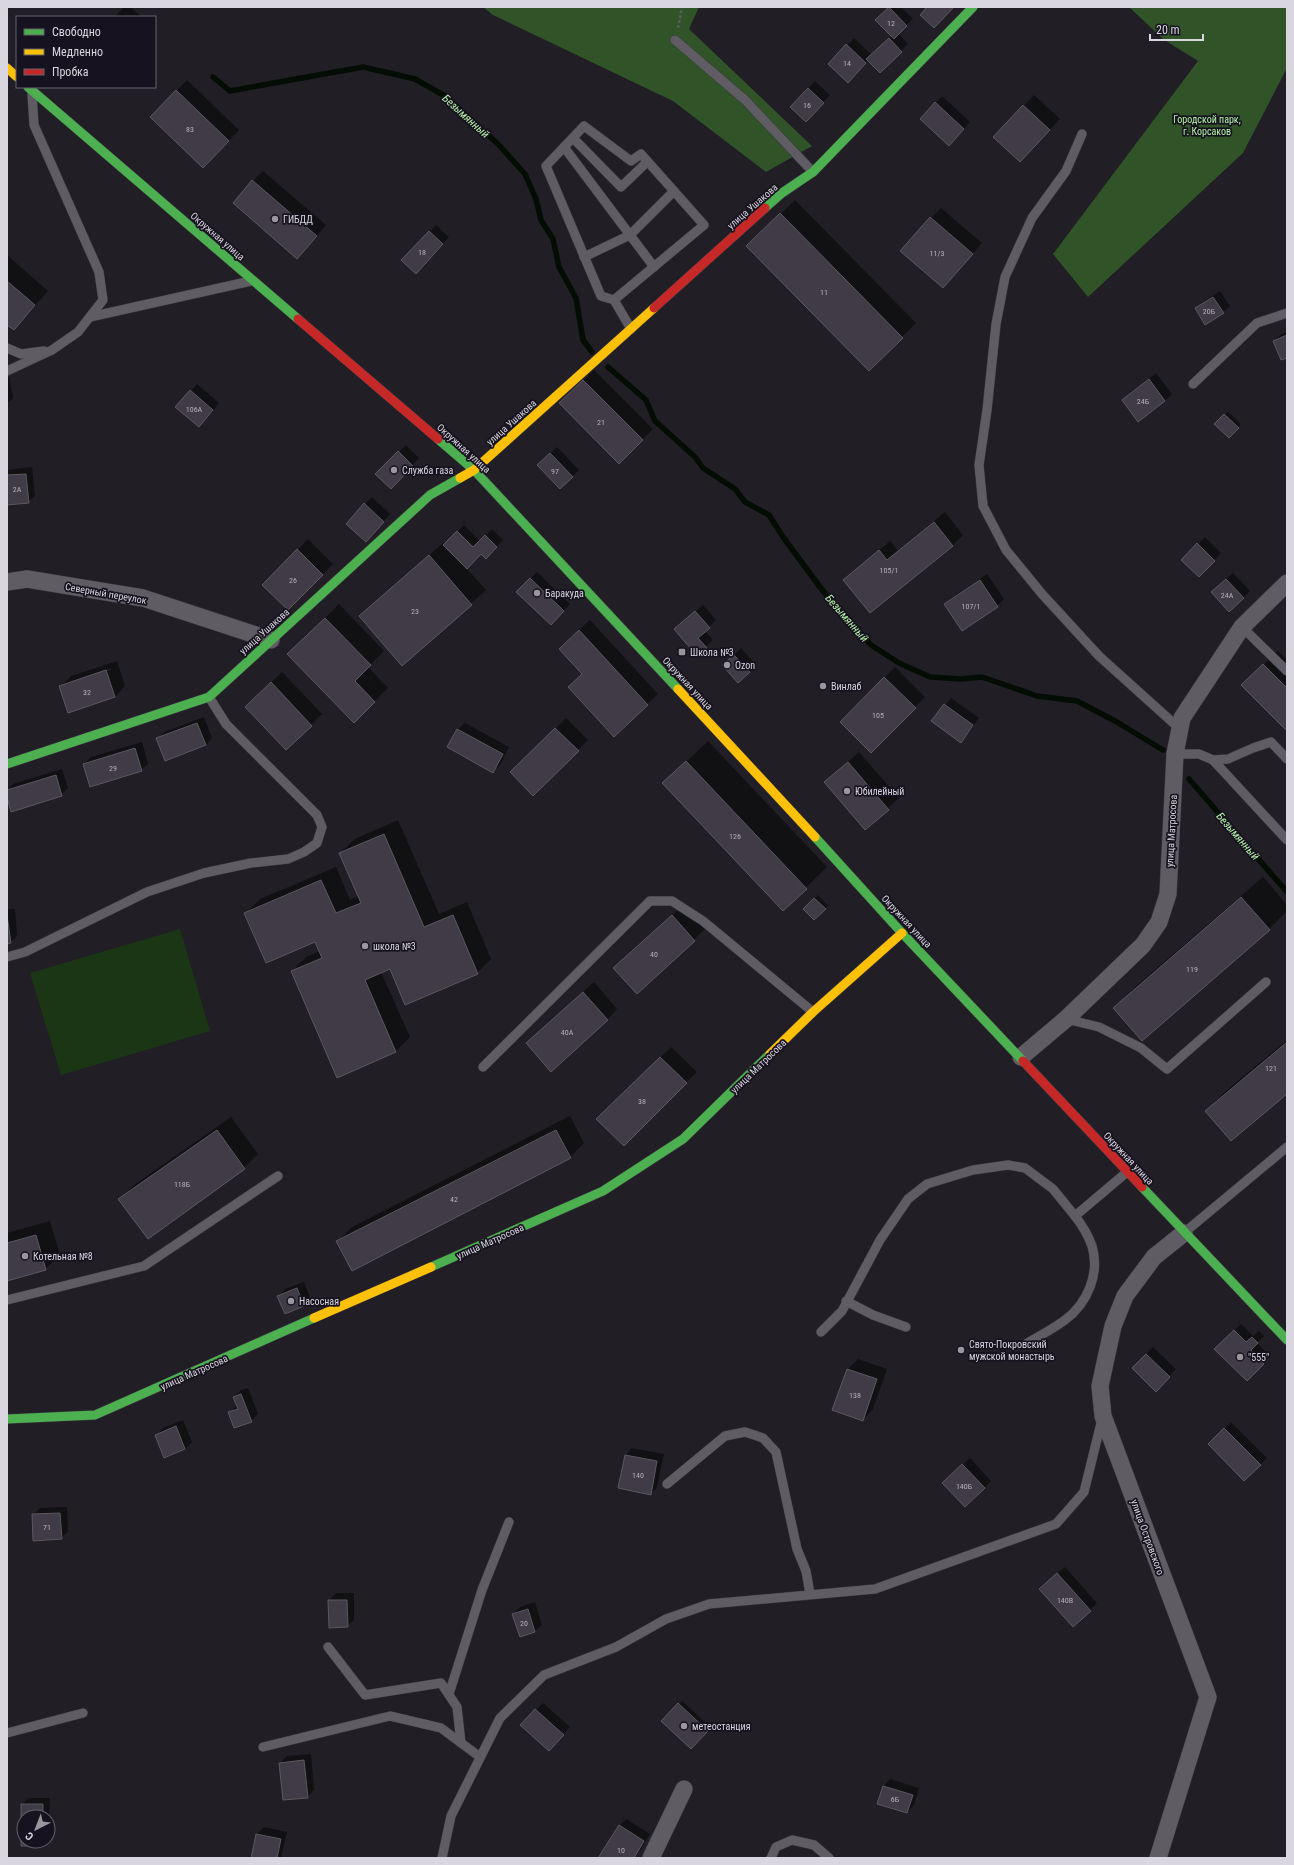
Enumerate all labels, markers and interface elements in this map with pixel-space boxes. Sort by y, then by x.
legend [16,16,156,88]
scale bar [1150,16,1203,42]
house number: 12 [887,19,895,28]
text: 20 m [1156,23,1180,37]
text: Свободно [52,25,101,39]
text: Медленно [52,45,103,59]
house number: 14 [843,59,851,68]
text: Пробка [52,65,89,79]
water label: Безымянный [440,92,492,141]
house number: 16 [803,101,811,110]
park label: Городской парк, г. Корсаков [1173,114,1241,137]
house number: 83 [186,125,194,134]
street label: улица Ушакова [725,181,780,231]
street label: Окружная улица [189,210,247,263]
marker: ГИБДД [270,214,280,224]
place label: ГИБДД [283,214,313,225]
house number: 18 [418,248,426,257]
house number: 11/3 [930,249,944,258]
house number: 11 [820,288,828,297]
house number: 20Б [1203,307,1216,316]
street label: улица Ушакова [484,397,539,447]
house number: 24Б [1137,397,1150,406]
house number: 106А [186,405,203,414]
house number: 21 [597,418,605,427]
street label: Окружная улица [435,422,493,475]
marker: Служба газа [389,465,399,475]
place label: Служба газа [402,465,453,476]
house number: 97 [551,467,559,476]
house number: 2А [13,485,22,494]
house number: 105/1 [880,566,898,575]
house number: 26 [289,576,297,585]
street label: Северный переулок [64,581,148,606]
marker: Баракуда [532,588,542,598]
place label: Баракуда [545,588,584,599]
house number: 24А [1221,591,1234,600]
water label: Безымянный [822,592,871,645]
house number: 107/1 [962,602,980,611]
street label: улица Ушакова [237,606,292,656]
house number: 23 [411,607,419,616]
marker: Школа №3 [677,647,687,657]
place label: Школа №3 [690,647,734,658]
street label: Окружная улица [661,655,715,712]
marker: Ozon [722,660,732,670]
place label: Ozon [735,660,755,671]
marker: Винлаб [818,681,828,691]
place label: Винлаб [831,681,862,692]
house number: 32 [83,688,91,697]
house number: 105 [872,711,884,720]
house number: 29 [109,764,117,773]
marker: Юбилейный [842,786,852,796]
place label: Юбилейный [855,786,904,797]
street label: улица Матросова [1164,794,1179,867]
water label: Безымянный [1213,810,1262,863]
house number: 126 [729,832,741,841]
street label: Окружная улица [880,893,934,950]
marker: школа №3 [360,941,370,951]
place label: школа №3 [373,941,416,952]
house number: 40 [650,950,658,959]
house number: 119 [1186,965,1198,974]
house number: 40А [561,1028,574,1037]
street label: улица Матросова [728,1037,788,1095]
house number: 121 [1265,1064,1277,1073]
house number: 38 [638,1097,646,1106]
street label: Окружная улица [1102,1130,1156,1187]
house number: 118Б [174,1180,191,1189]
house number: 42 [450,1195,458,1204]
street label: улица Матросова [455,1222,526,1261]
marker: Котельная №8 [20,1251,30,1261]
place label: Котельная №8 [33,1251,93,1262]
marker: Насосная [286,1296,296,1306]
place label: Насосная [299,1296,339,1307]
place label: Свято-Покровский мужской монастырь [969,1339,1055,1362]
marker: Свято-Покровский мужской монастырь [956,1345,966,1355]
marker: "555" [1235,1352,1245,1362]
place label: "555" [1248,1352,1269,1363]
street label: улица Матросова [159,1353,230,1392]
house number: 138 [849,1391,861,1400]
house number: 140 [632,1471,644,1480]
house number: 140Б [956,1482,973,1491]
street label: улица Островского [1129,1498,1166,1576]
house number: 71 [43,1523,51,1532]
house number: 140В [1057,1596,1073,1605]
house number: 20 [520,1619,528,1628]
marker: метеостанция [679,1721,689,1731]
place label: метеостанция [692,1721,751,1732]
house number: 6Б [891,1795,900,1804]
north arrow [16,1809,56,1849]
text: С [23,1829,36,1843]
house number: 10 [617,1846,625,1855]

